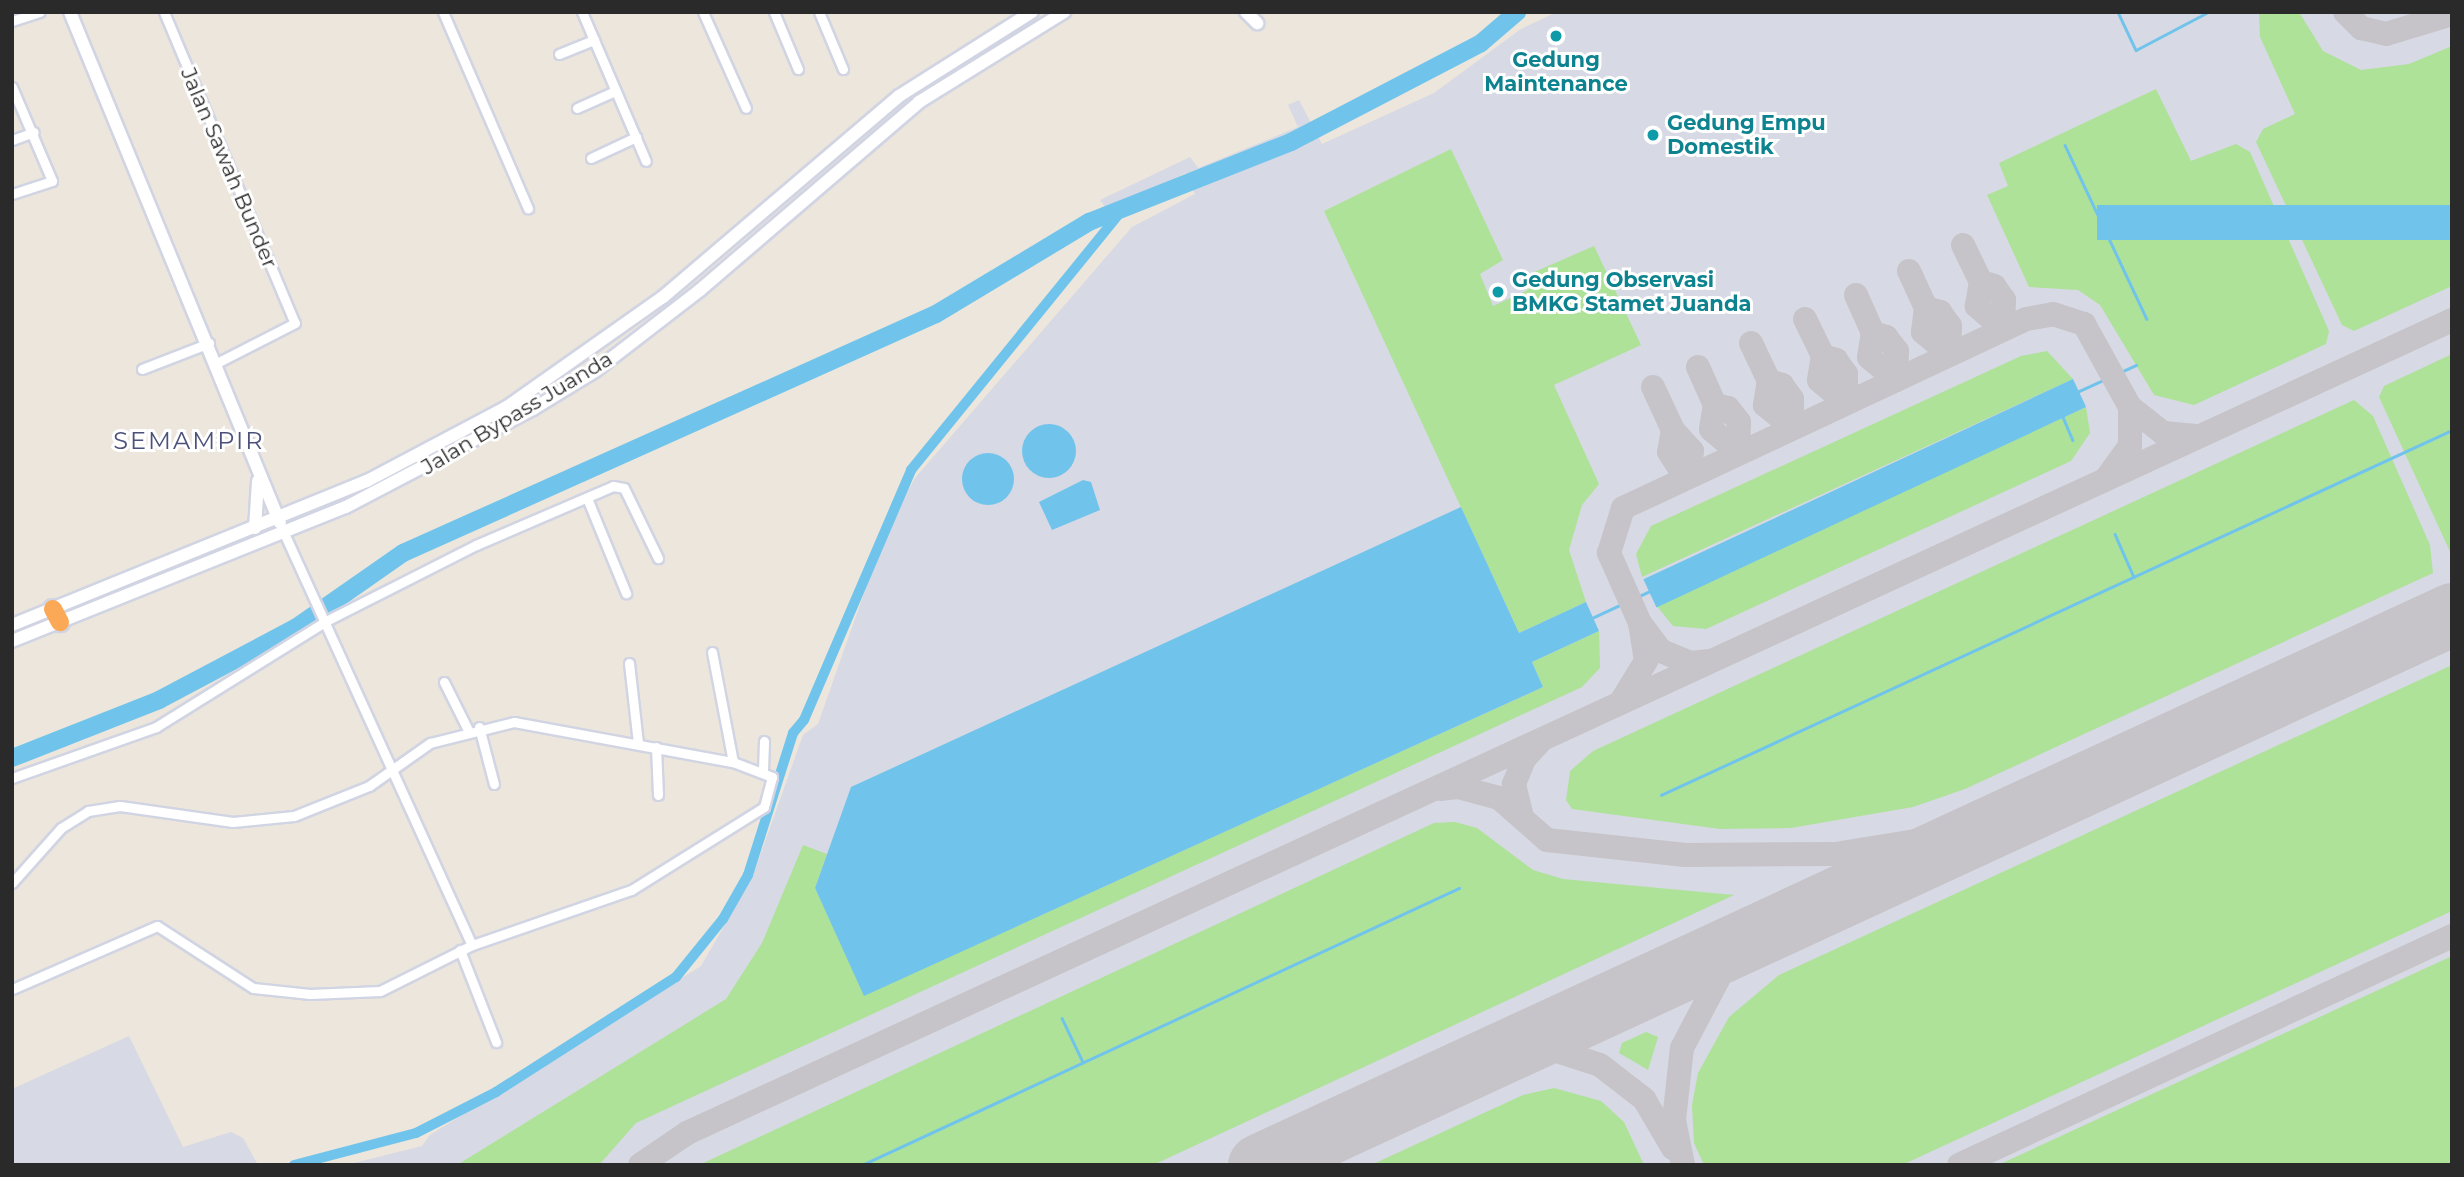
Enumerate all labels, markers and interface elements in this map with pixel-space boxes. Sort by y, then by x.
marker: Gedung Maintenance [1548,28,1564,44]
place label: Gedung Maintenance [1484,47,1628,97]
street label: Jalan Sawah Bunder [175,64,283,272]
place label: Gedung Empu Domestik [1667,110,1826,160]
marker: Gedung Empu Domestik [1645,127,1661,143]
place label: Gedung Observasi BMKG Stamet Juanda [1512,267,1751,317]
marker: Gedung Observasi BMKG Stamet Juanda [1490,284,1506,300]
street label: Jalan Bypass Juanda [417,346,617,480]
district label: SEMAMPIR [114,427,264,455]

